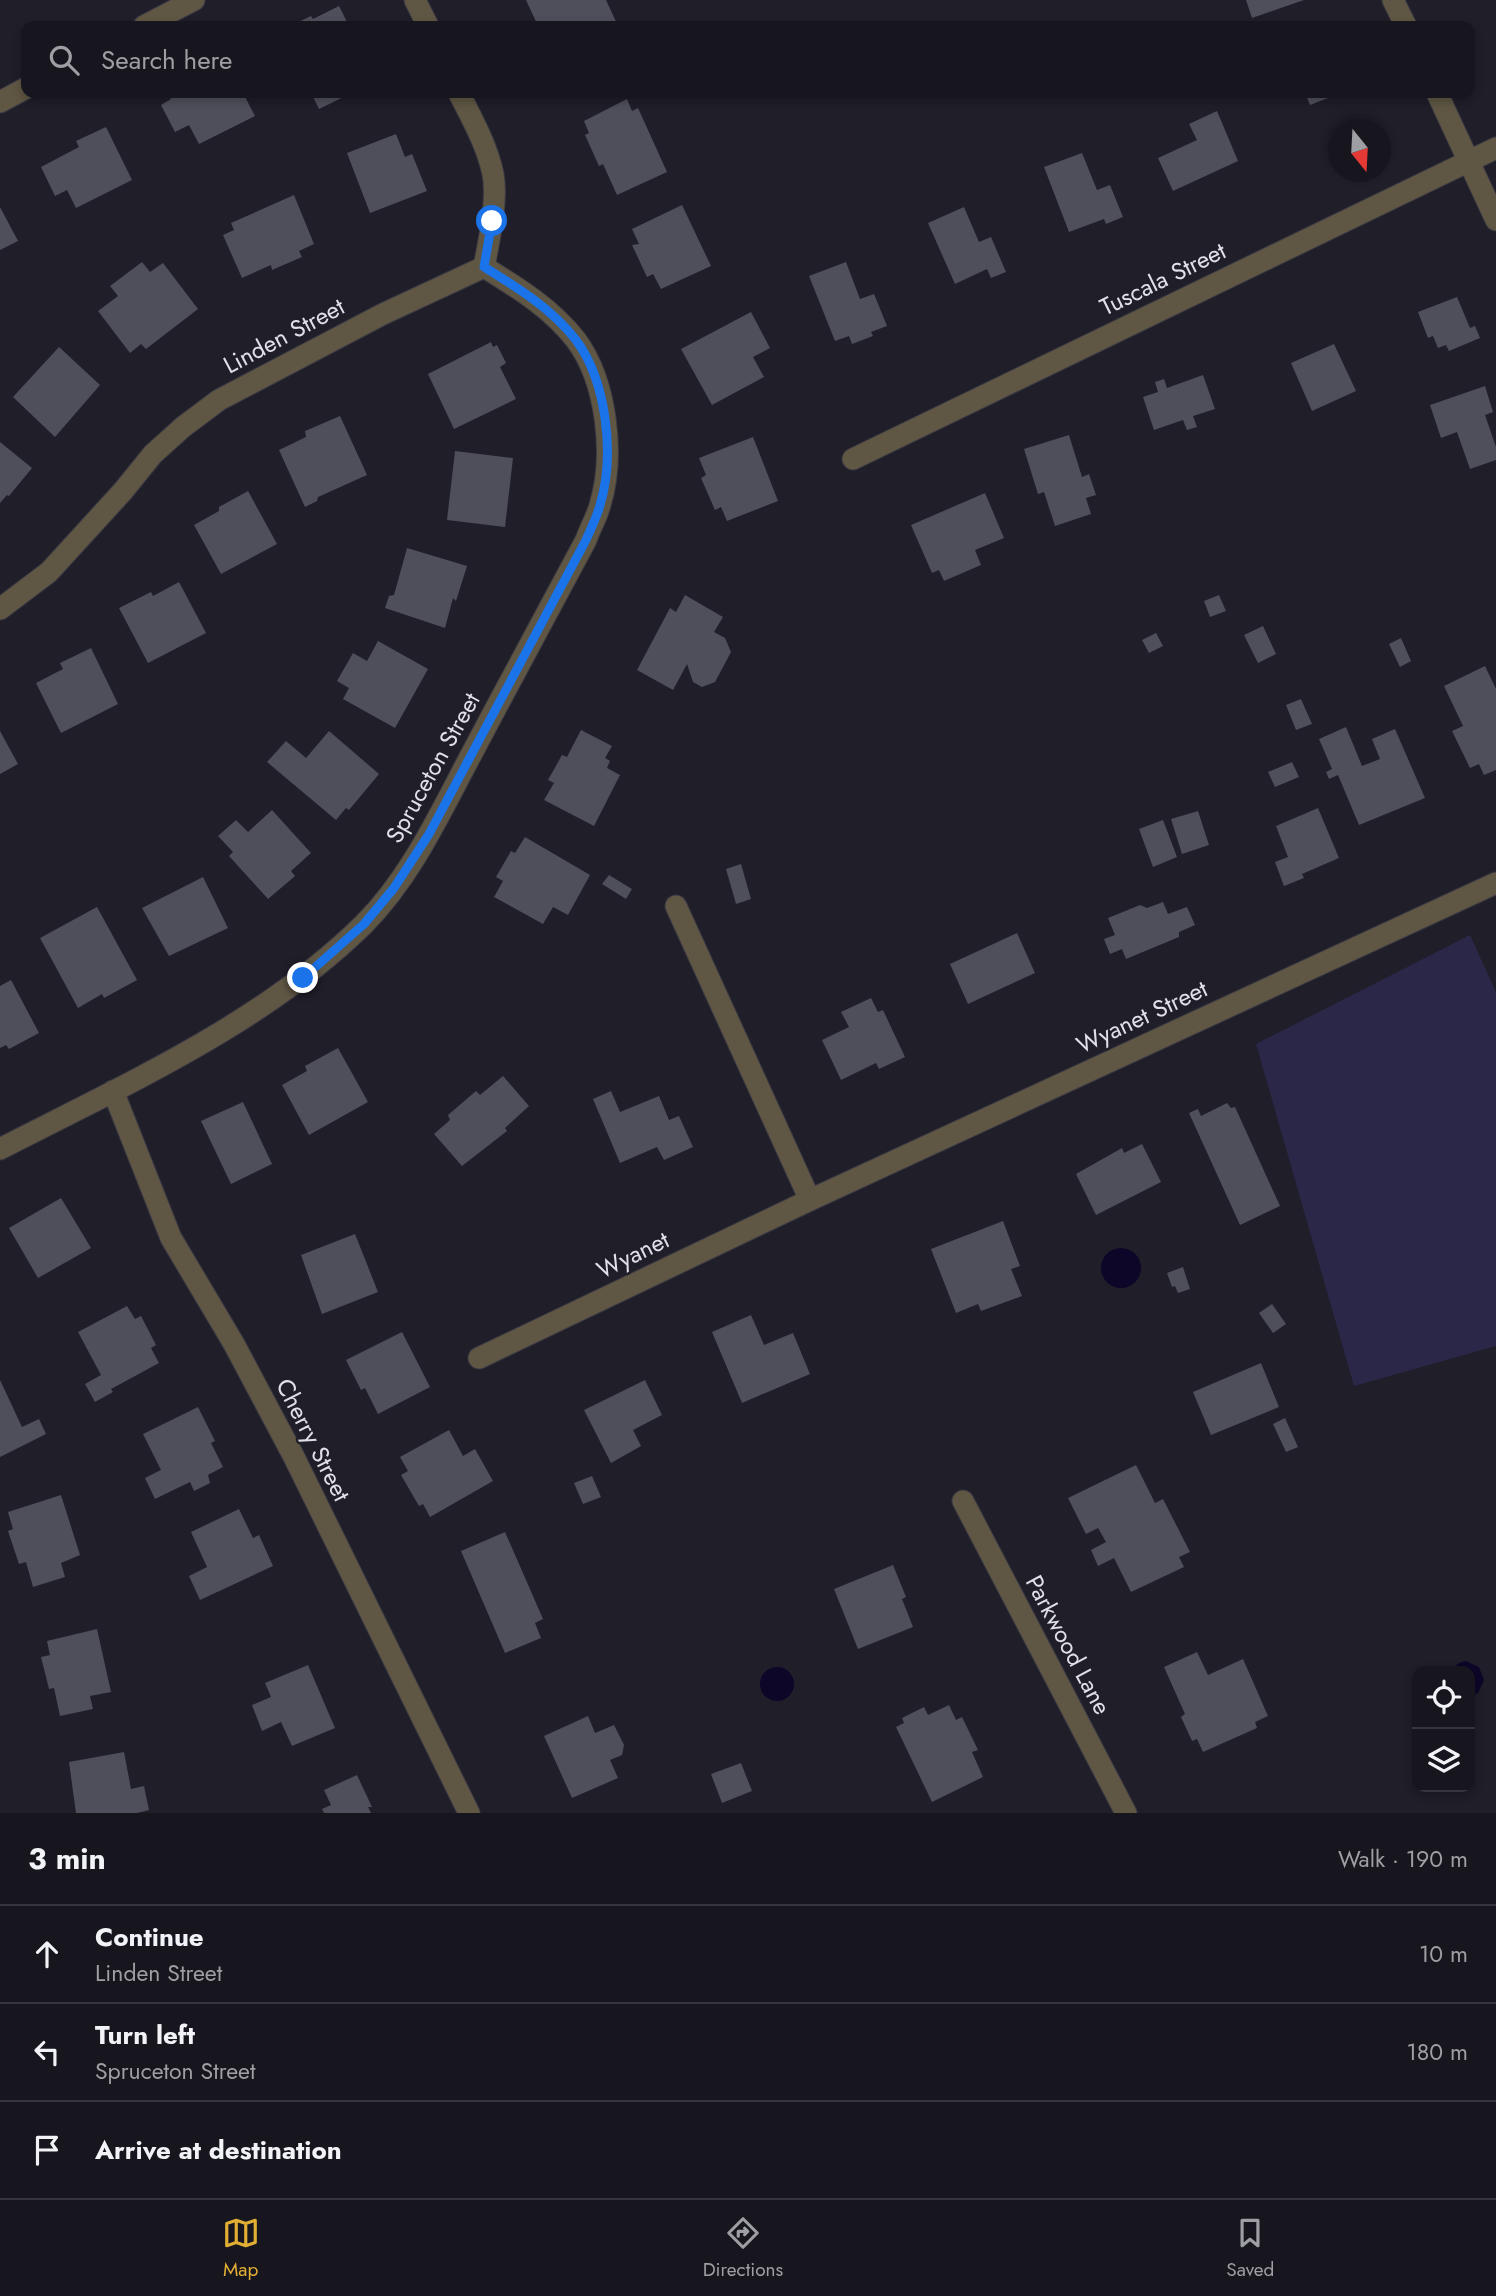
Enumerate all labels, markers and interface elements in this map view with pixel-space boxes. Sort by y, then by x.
search box [21,21,1475,98]
icon: search [45,41,83,79]
text: Search here [101,41,233,79]
north arrow [1328,119,1391,182]
route start [476,205,507,236]
street label: Tuscala Street [1094,233,1232,324]
street label: Linden Street [217,289,351,382]
street label: Spruceton Street [377,686,489,849]
route end [287,962,318,993]
street label: Wyanet Street [1070,971,1213,1062]
street label: Wyanet [591,1222,675,1287]
street label: Cherry Street [268,1372,359,1507]
street label: Parkwood Lane [1017,1569,1120,1721]
map controls [1412,1666,1475,1792]
button: locate [1412,1666,1475,1729]
button: layers [1412,1729,1475,1792]
text: 3 min [28,1837,106,1880]
text: Walk · 190 m [1338,1842,1468,1876]
text: Continue [95,1918,204,1956]
icon: ahead [28,1935,66,1973]
text: 10 m [1419,1937,1468,1971]
text: Linden Street [95,1956,222,1990]
text: Turn left [95,2016,195,2054]
icon: left [28,2033,66,2071]
text: 180 m [1406,2035,1468,2069]
text: Spruceton Street [95,2054,255,2088]
icon: arrive [28,2131,66,2169]
text: Arrive at destination [95,2131,342,2169]
tab: Map [222,2214,260,2283]
tab: Directions [703,2214,783,2283]
tab: Saved [1226,2214,1274,2283]

